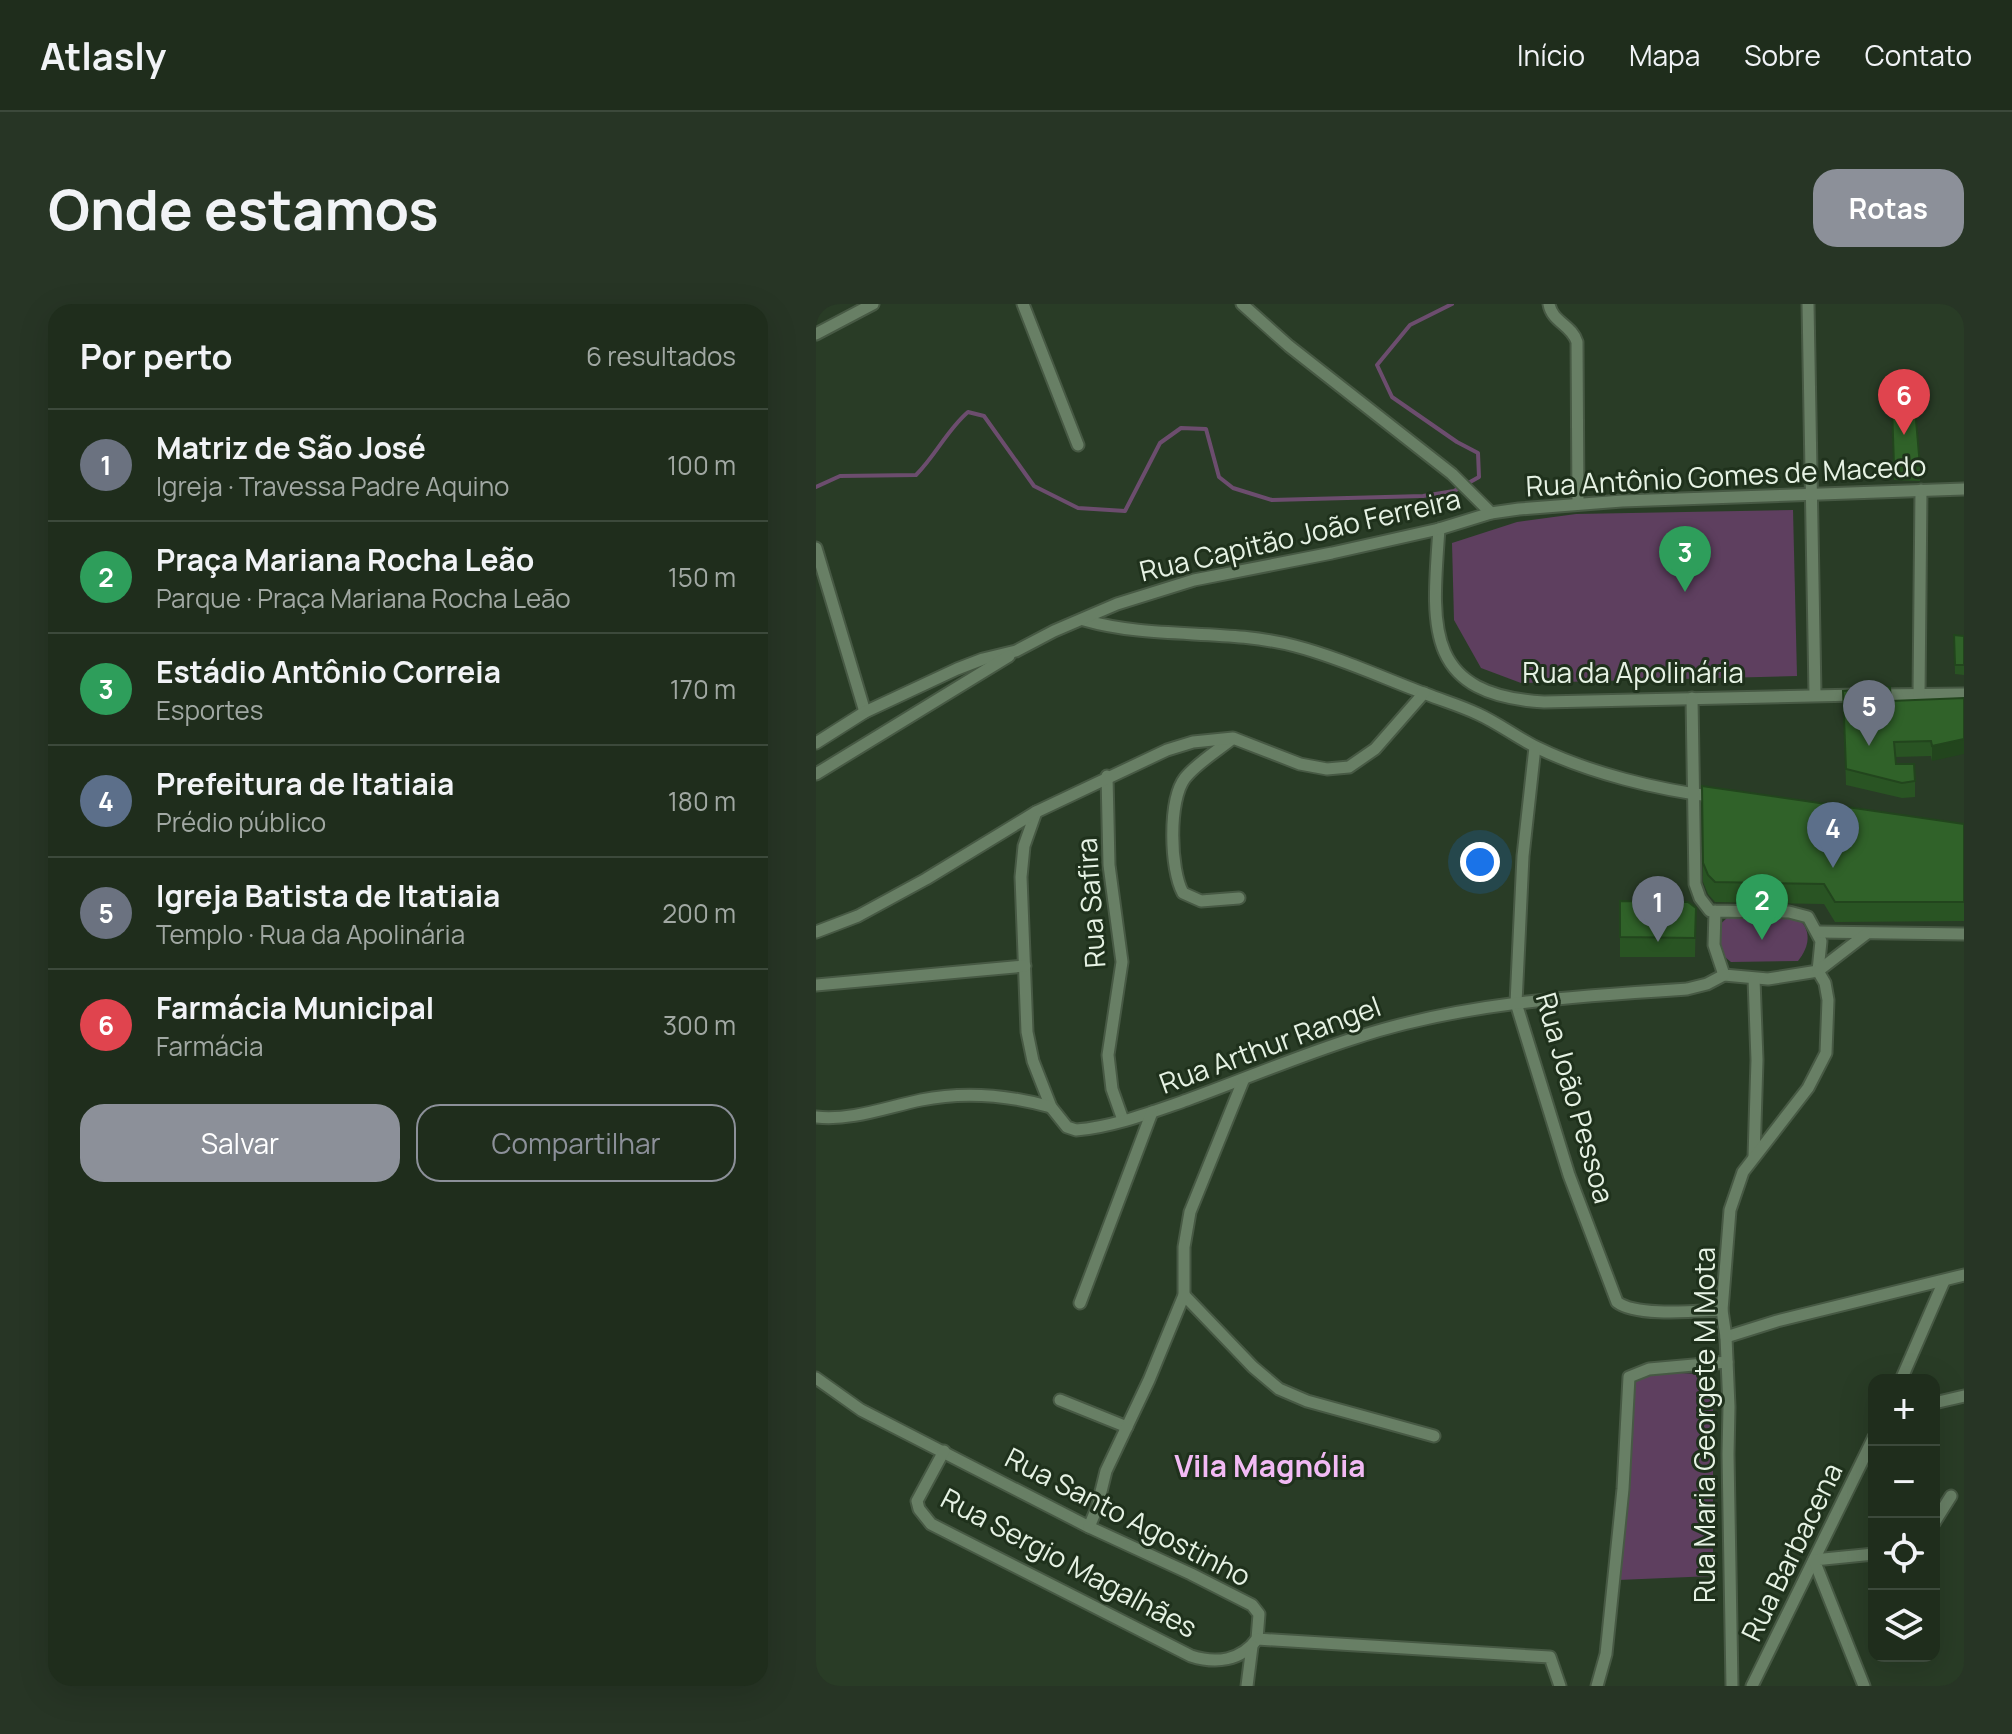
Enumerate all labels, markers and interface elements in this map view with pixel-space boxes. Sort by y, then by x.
text: Atlasly [40,29,166,81]
text: Início [1517,36,1585,74]
text: Mapa [1629,36,1700,74]
text: Sobre [1744,36,1821,74]
text: Contato [1865,36,1972,74]
button: Rotas [1813,169,1964,247]
text: Onde estamos [48,170,439,247]
text: Por perto [80,333,233,379]
text: 6 resultados [586,338,736,374]
pin: 6 [1878,369,1930,435]
text: Matriz de São José [156,427,426,468]
street label: Rua Antônio Gomes de Macedo [1525,446,1927,504]
text: 1 [100,447,112,483]
text: 100 m [667,447,736,483]
text: Igreja · Travessa Padre Aquino [156,468,509,504]
street label: Rua Capitão João Ferreira [1136,479,1464,589]
pin: 3 [1659,526,1711,592]
text: Praça Mariana Rocha Leão [156,539,534,580]
text: 2 [98,559,114,595]
text: 150 m [668,559,736,595]
text: Parque · Praça Mariana Rocha Leão [156,580,571,616]
text: Estádio Antônio Correia [156,651,501,692]
street label: Rua da Apolinária [1522,653,1744,691]
text: 3 [98,671,114,707]
text: 170 m [670,671,736,707]
pin: 5 [1843,680,1895,746]
text: Esportes [156,692,263,728]
text: Prefeitura de Itatiaia [156,763,454,804]
text: 4 [98,783,114,819]
text: 180 m [668,783,736,819]
pin: 4 [1807,802,1859,868]
text: Prédio público [156,804,326,840]
street label: Rua Safira [1067,837,1113,969]
your location [1460,842,1500,882]
pin: 2 [1736,874,1788,940]
text: Igreja Batista de Itatiaia [156,875,500,916]
pin: 1 [1632,876,1684,942]
text: 5 [98,895,114,931]
text: 200 m [662,895,736,931]
text: Templo · Rua da Apolinária [156,916,465,952]
street label: Rua Arthur Rangel [1154,986,1386,1102]
text: Farmácia Municipal [156,987,434,1028]
street label: Rua João Pessoa [1528,988,1624,1207]
text: 6 [98,1007,114,1043]
text: 300 m [663,1007,736,1043]
text: Farmácia [156,1028,263,1064]
button: Salvar [80,1104,400,1182]
button: Compartilhar [416,1104,736,1182]
street label: Rua Maria Georgete M Mota [1685,1247,1723,1603]
map controls [1868,1374,1940,1662]
button: + [1868,1374,1940,1446]
street label: Rua Santo Agostinho [999,1438,1258,1594]
district label: Vila Magnólia [1174,1445,1366,1486]
button: − [1868,1446,1940,1518]
street label: Rua Barbacena [1732,1456,1851,1647]
street label: Rua Sergio Magalhães [935,1478,1204,1646]
button: locate [1868,1518,1940,1590]
button: layers [1868,1590,1940,1662]

